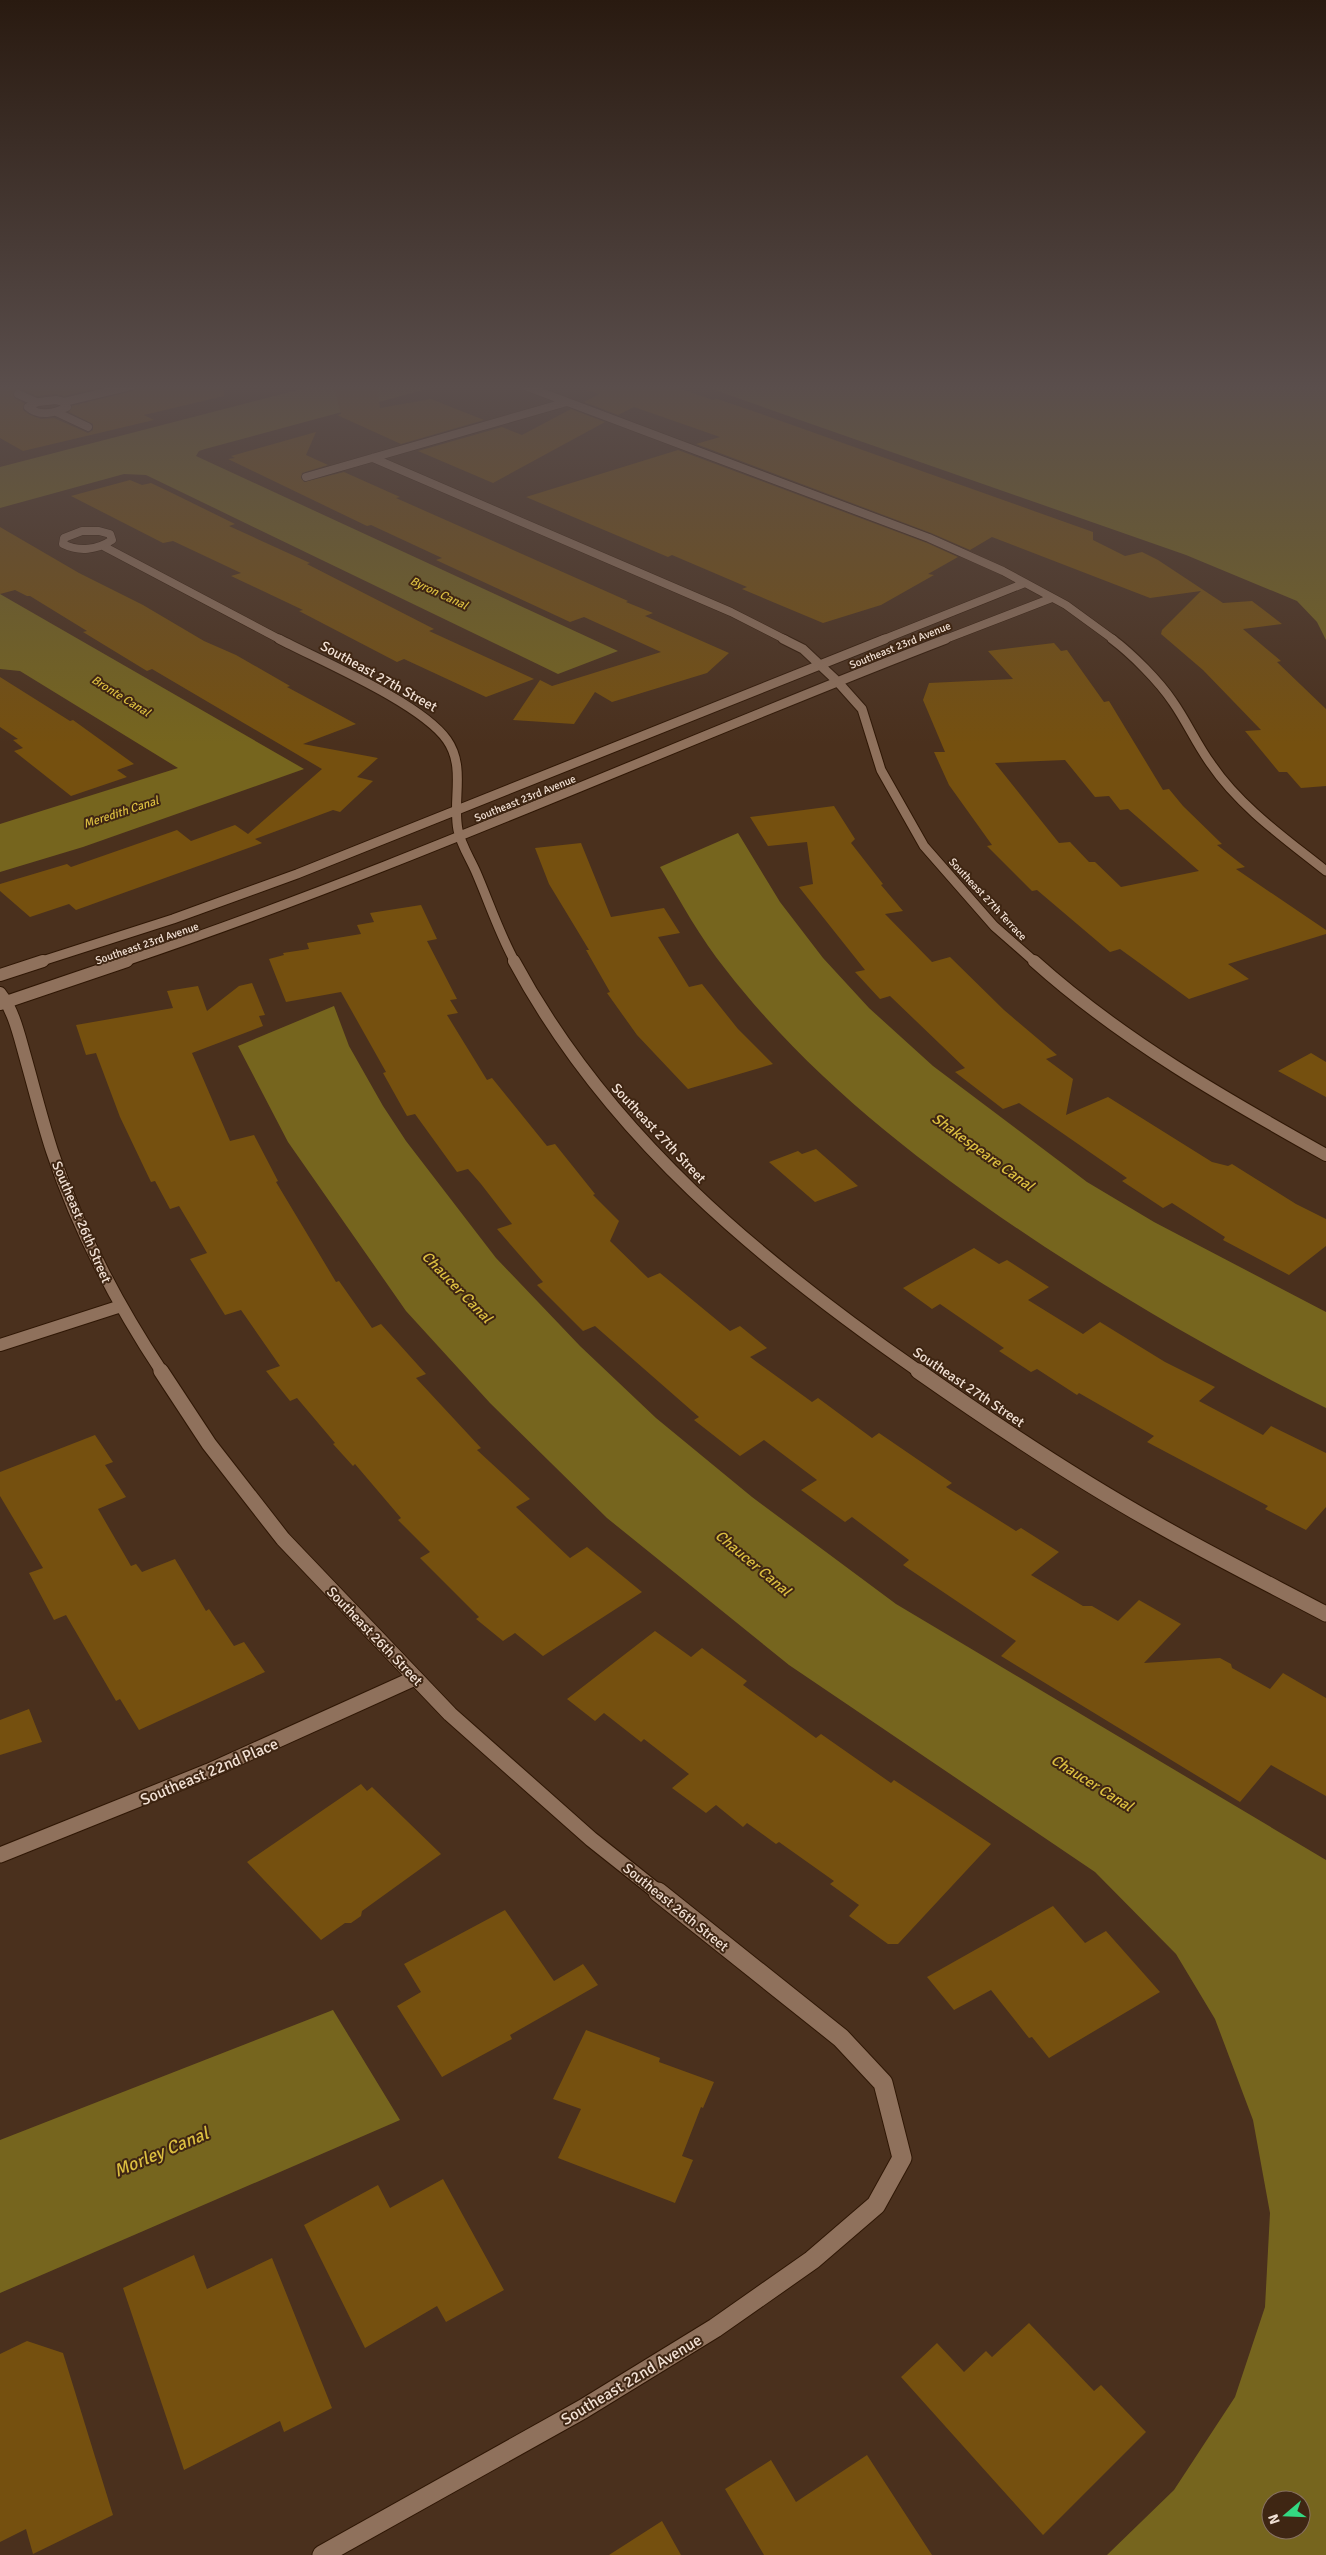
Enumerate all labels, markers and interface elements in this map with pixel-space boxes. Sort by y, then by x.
water label: Byron Canal [408,574,471,614]
street label: Southeast 23rd Avenue [848,619,953,672]
street label: Southeast 27th Street [317,637,440,716]
water label: Bronte Canal [89,673,154,721]
street label: Southeast 23rd Avenue [473,772,578,825]
water label: Meredith Canal [82,793,162,832]
street label: Southeast 27th Terrace [946,855,1029,943]
street label: Southeast 23rd Avenue [94,920,200,967]
street label: Southeast 27th Street [608,1080,709,1187]
water label: Shakespeare Canal [929,1109,1039,1196]
street label: Southeast 26th Street [48,1159,115,1286]
water label: Chaucer Canal [418,1247,497,1328]
street label: Southeast 27th Street [910,1344,1028,1431]
water label: Chaucer Canal [712,1526,796,1601]
street label: Southeast 26th Street [323,1583,426,1689]
street label: Southeast 22nd Place [137,1734,281,1810]
water label: Chaucer Canal [1048,1751,1138,1816]
street label: Southeast 26th Street [620,1860,732,1955]
water label: Morley Canal [110,2121,213,2182]
street label: Southeast 22nd Avenue [558,2330,705,2430]
north arrow [1261,2490,1311,2540]
text: N [1265,2512,1284,2526]

